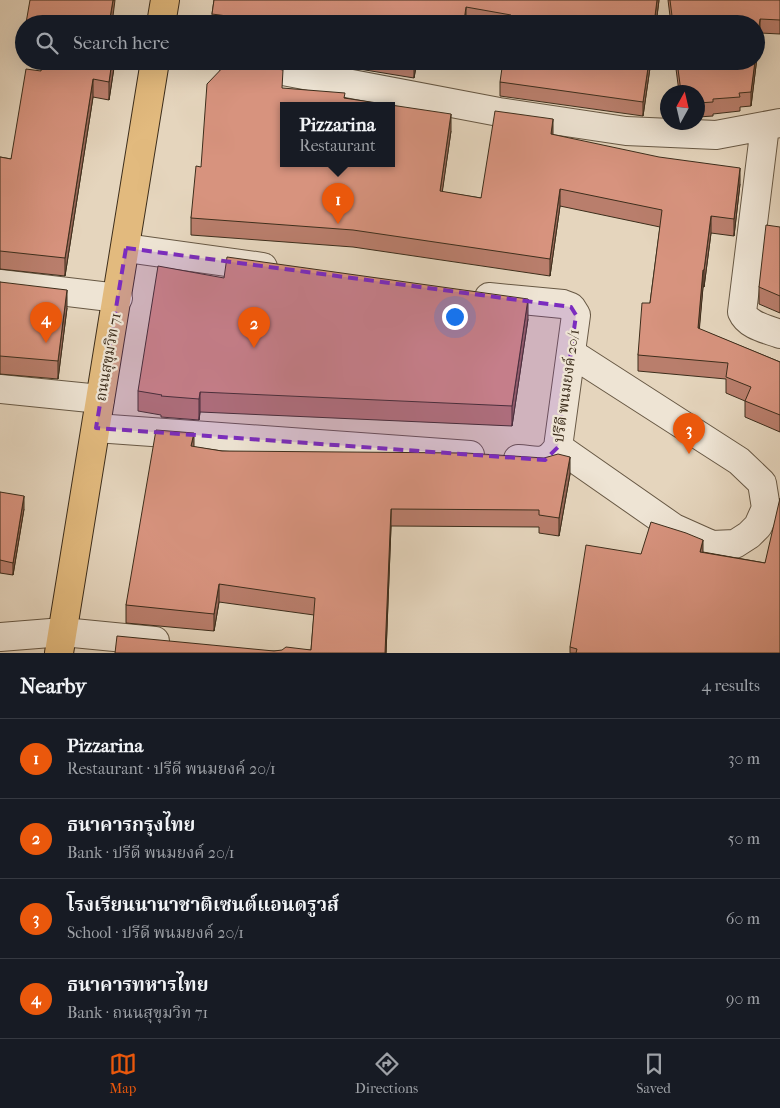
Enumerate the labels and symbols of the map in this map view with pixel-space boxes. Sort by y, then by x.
north arrow [660,85,705,130]
pin: 1 [322,183,354,224]
pin: 4 [30,302,62,343]
your location [442,304,468,330]
pin: 2 [238,307,270,348]
street label: ถนนสุขุมวิท 71 [91,311,127,403]
street label: ปรีดี พนมยงค์ 20/1 [548,328,583,444]
pin: 3 [673,413,705,454]

